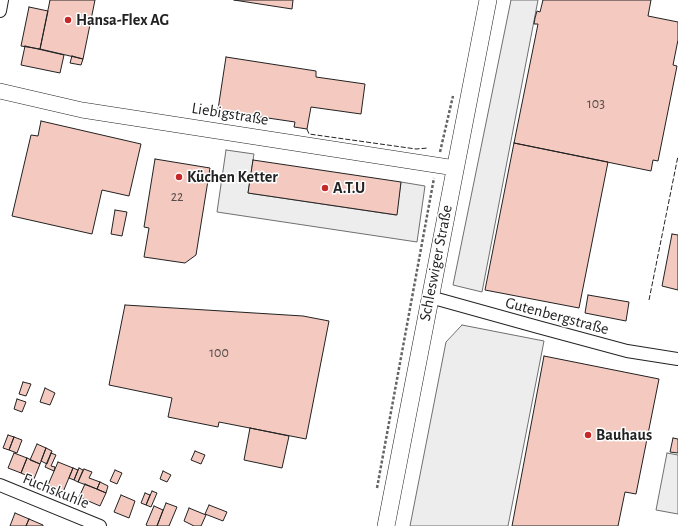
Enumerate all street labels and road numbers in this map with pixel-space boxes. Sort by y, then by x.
street label: Liebigstraße [190,98,270,130]
street label: Schleswiger Straße [415,203,457,323]
street label: Gutenbergstraße [503,293,611,339]
street label: Fuchskuhle [20,469,92,513]

